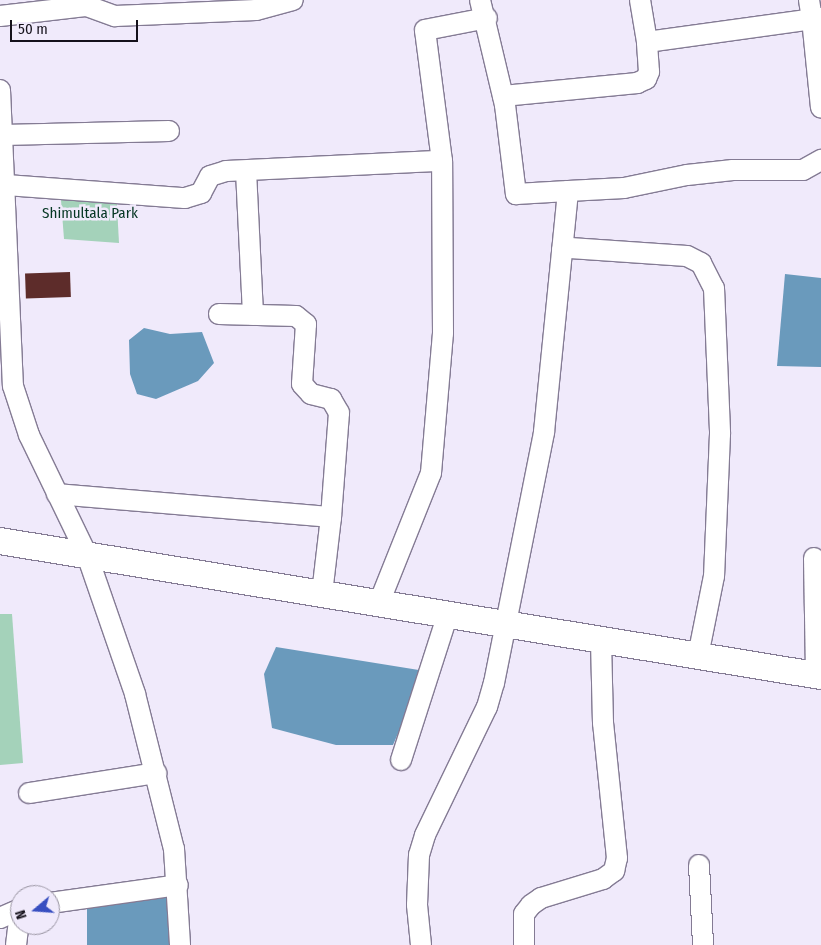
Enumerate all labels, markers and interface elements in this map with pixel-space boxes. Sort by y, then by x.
scale bar [12,10,140,42]
text: 50 m [18,20,48,38]
park label: Shimultala Park [42,205,138,223]
north arrow [10,885,60,935]
text: N [12,908,31,921]

